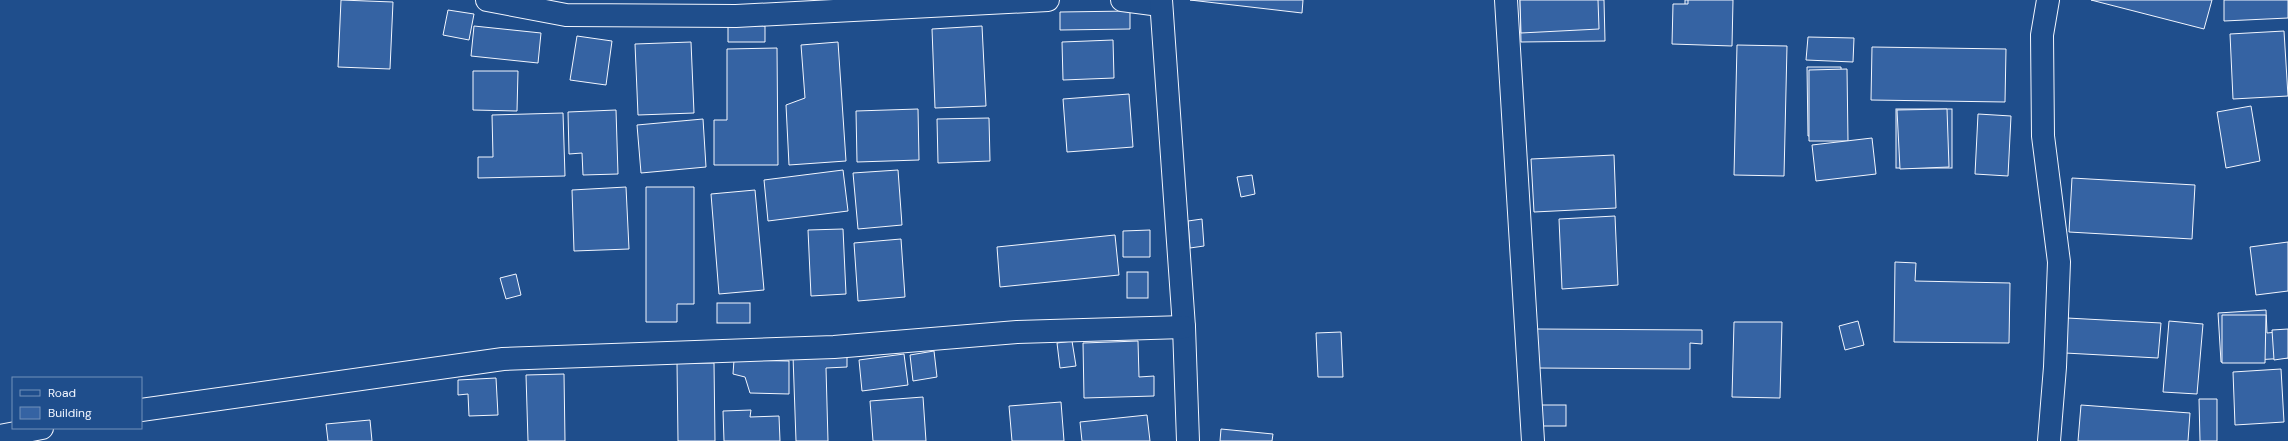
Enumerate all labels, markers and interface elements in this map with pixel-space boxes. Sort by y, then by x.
legend [12,377,142,429]
text: Road [48,385,76,401]
text: Building [48,405,92,421]

